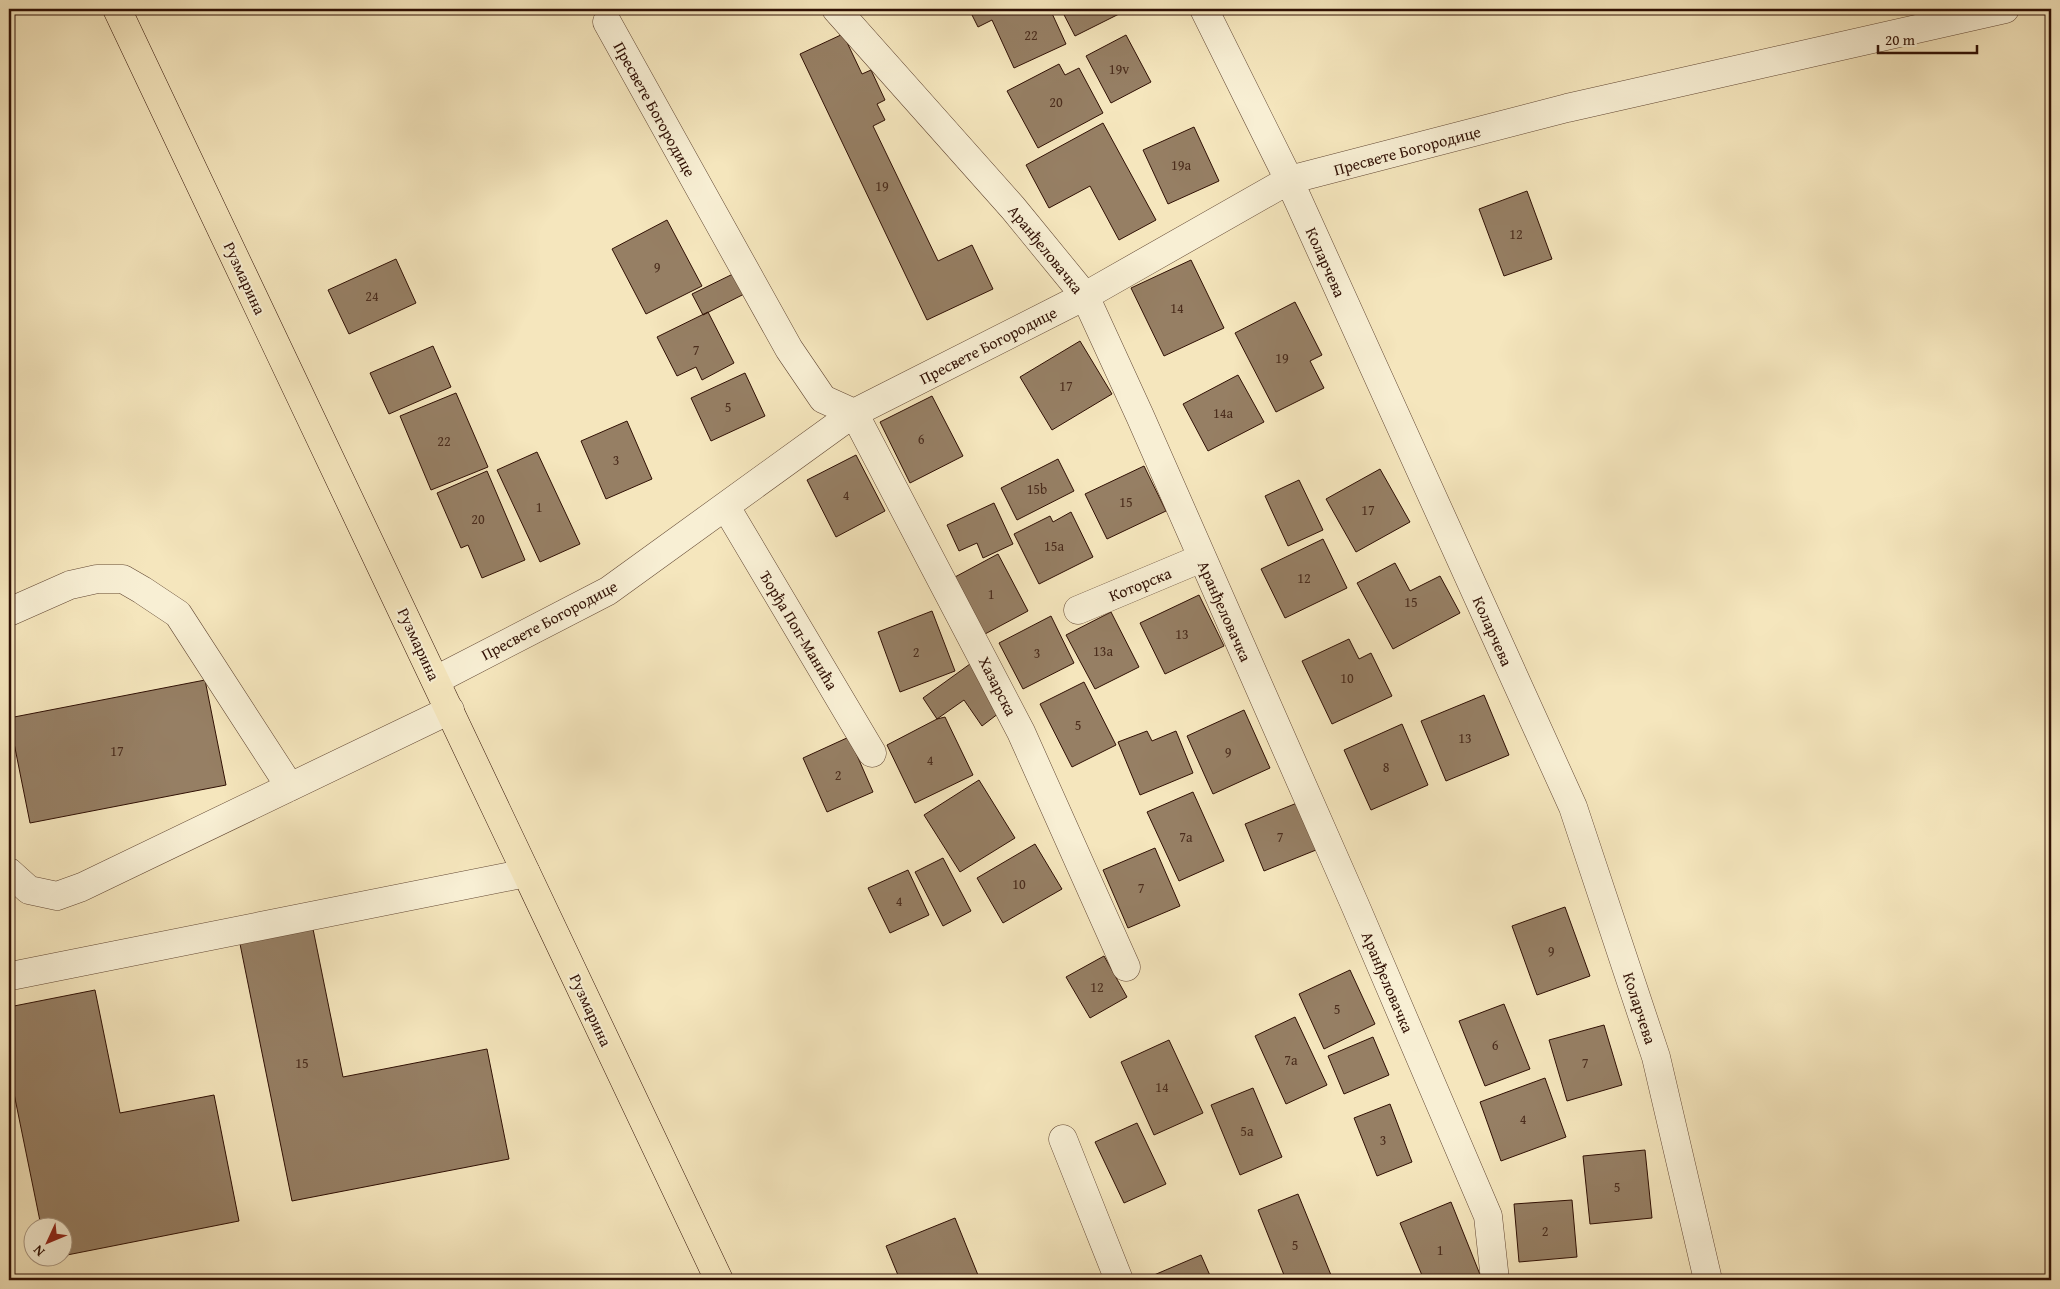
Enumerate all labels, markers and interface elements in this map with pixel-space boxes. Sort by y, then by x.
scale bar [1878,22,1976,54]
house number: 22 [1024,25,1038,45]
text: 20 m [1885,29,1916,50]
street label: Пресвете Богородице [608,37,702,181]
house number: 19v [1109,59,1129,79]
house number: 20 [1049,92,1063,112]
street label: Пресвете Богородице [1331,119,1483,181]
house number: 19a [1171,155,1191,175]
house number: 19 [875,176,889,196]
street label: Аранђеловачка [1003,199,1090,299]
street label: Коларчева [1300,223,1352,301]
house number: 12 [1509,224,1523,244]
street label: Рузмарина [218,238,272,319]
house number: 9 [654,257,661,277]
house number: 24 [365,286,379,306]
house number: 14 [1170,298,1184,318]
street label: Пресвете Богородице [915,300,1061,390]
house number: 7 [693,340,700,360]
house number: 19 [1275,348,1289,368]
house number: 17 [1059,376,1073,396]
house number: 5 [725,397,731,417]
house number: 14a [1213,403,1233,423]
house number: 6 [918,429,925,449]
house number: 22 [437,431,451,451]
house number: 3 [613,450,619,470]
house number: 15b [1027,479,1047,499]
house number: 4 [843,485,850,505]
house number: 15 [1119,492,1133,512]
house number: 1 [536,497,542,517]
house number: 17 [1361,500,1375,520]
house number: 20 [471,509,485,529]
house number: 15a [1044,536,1064,556]
street label: Аранђеловачка [1192,557,1258,666]
street label: Которска [1105,560,1175,607]
street label: Ђорђа Поп-Манића [754,566,844,695]
house number: 12 [1297,568,1311,588]
street label: Пресвете Богородице [477,574,621,666]
house number: 1 [988,584,994,604]
house number: 15 [1404,592,1418,612]
street label: Коларчева [1467,592,1519,670]
street label: Рузмарина [392,604,446,685]
house number: 13 [1175,624,1189,644]
house number: 13a [1093,641,1113,661]
house number: 2 [913,642,919,662]
house number: 3 [1034,643,1040,663]
street label: Хазарска [973,652,1023,720]
house number: 10 [1340,668,1354,688]
house number: 5 [1075,715,1081,735]
house number: 13 [1458,728,1472,748]
house number: 17 [110,741,124,761]
house number: 9 [1225,742,1232,762]
house number: 4 [927,750,934,770]
house number: 8 [1383,757,1390,777]
house number: 2 [835,765,841,785]
house number: 7a [1179,827,1193,847]
house number: 7 [1277,827,1284,847]
house number: 10 [1012,874,1026,894]
house number: 7 [1138,878,1145,898]
house number: 4 [896,891,903,911]
street label: Аранђеловачка [1356,928,1420,1037]
house number: 9 [1548,941,1555,961]
street label: Коларчева [1617,969,1663,1048]
street label: Рузмарина [564,970,618,1051]
house number: 12 [1090,977,1104,997]
house number: 5 [1334,999,1340,1019]
house number: 6 [1492,1035,1499,1055]
house number: 7a [1284,1050,1298,1070]
house number: 15 [295,1053,309,1073]
house number: 7 [1582,1053,1589,1073]
house number: 14 [1155,1077,1169,1097]
house number: 4 [1520,1109,1527,1129]
house number: 5a [1240,1121,1254,1141]
house number: 3 [1380,1130,1386,1150]
house number: 5 [1614,1177,1620,1197]
north arrow [22,1216,72,1266]
house number: 2 [1542,1221,1548,1241]
house number: 5 [1292,1235,1298,1255]
text: N [28,1240,49,1261]
house number: 1 [1437,1240,1443,1260]

